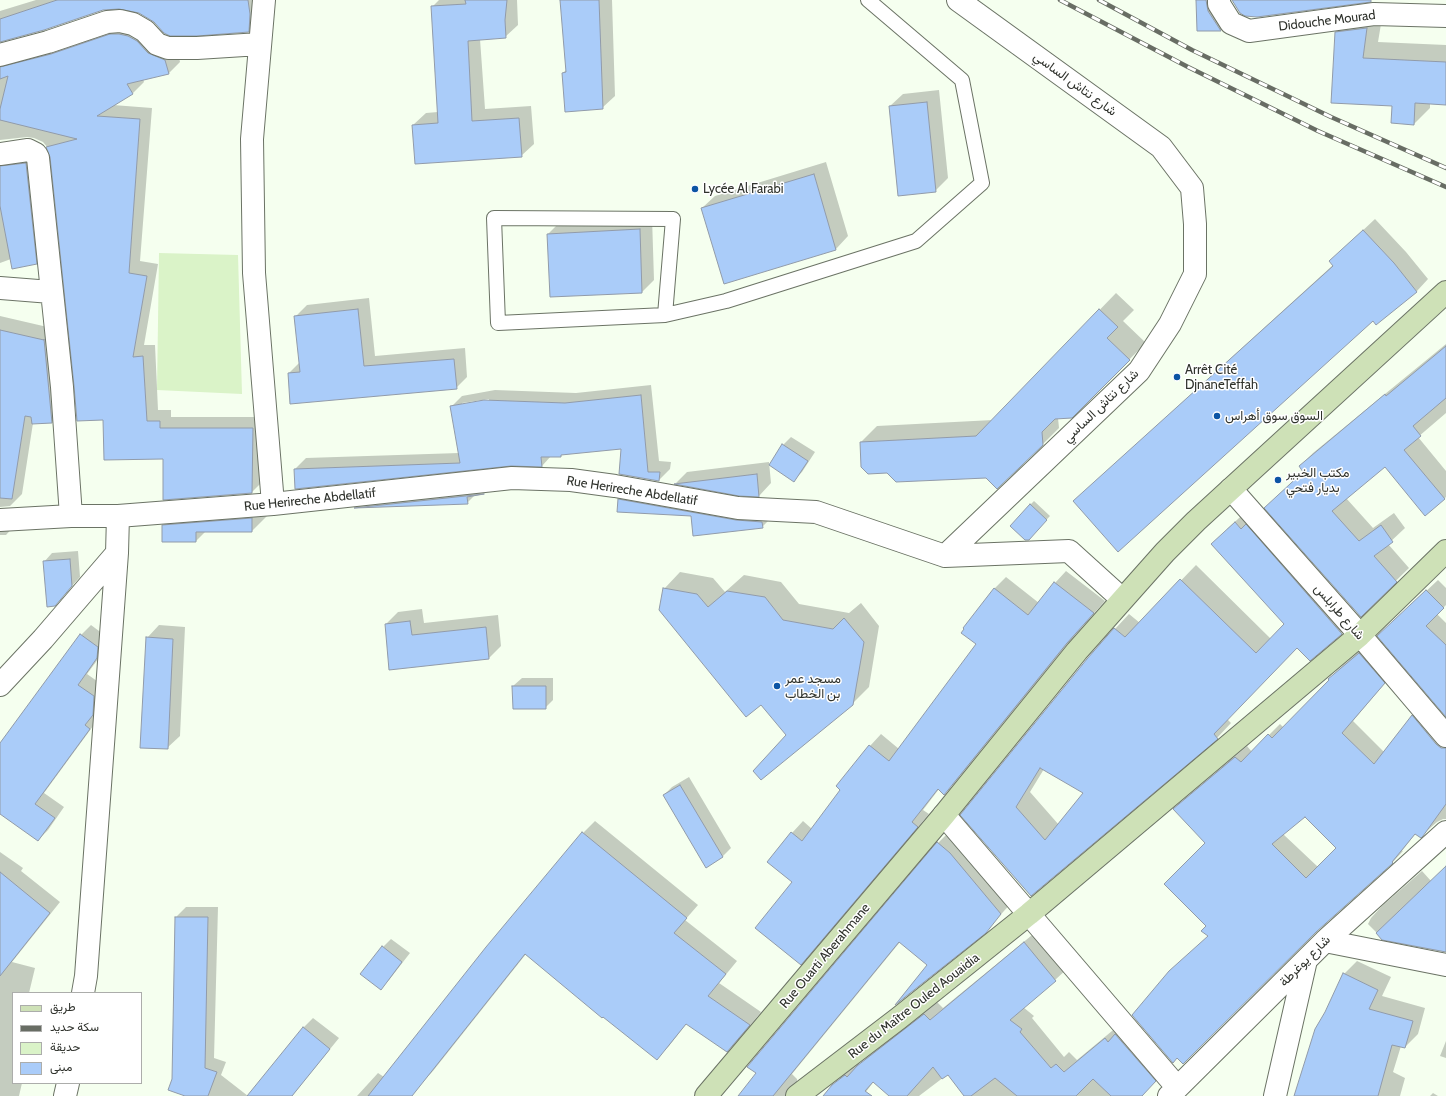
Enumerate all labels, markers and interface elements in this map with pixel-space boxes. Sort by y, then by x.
street label: Didouche Mourad [1278,7,1376,35]
street label: شارع نتاش الساسي [1030,49,1120,119]
place label: Lycée Al Farabi [703,181,783,197]
marker: Lycée Al Farabi [690,184,700,194]
place label: Arrêt Cité DjnaneTeffah [1185,362,1258,393]
street label: شارع نتاش الساسي [1060,366,1142,446]
marker: Arrêt Cité DjnaneTeffah [1172,372,1182,382]
place label: السوق سوق أهراس [1225,408,1323,424]
marker: السوق سوق أهراس [1212,411,1222,421]
place label: مكتب الخبير بديار فتحي [1286,465,1350,496]
street label: Rue Herireche Abdellatif [565,473,699,509]
marker: مكتب الخبير بديار فتحي [1273,475,1283,485]
street label: Rue Herireche Abdellatif [243,485,377,515]
street label: شارع طرابلس [1311,581,1367,643]
place label: مسجد عمر بن الخطاب [785,671,841,702]
marker: مسجد عمر بن الخطاب [772,681,782,691]
street label: Rue Ouarti Aberahmane [777,900,873,1012]
street label: شارع يوغرطة [1276,932,1334,990]
street label: Rue du Maître Ouled Aouaidia [845,950,983,1062]
legend [12,992,142,1084]
text: طريق [50,999,75,1014]
text: سكة حديد [50,1019,99,1034]
text: حديقة [50,1039,80,1054]
text: مبنى [50,1059,72,1074]

